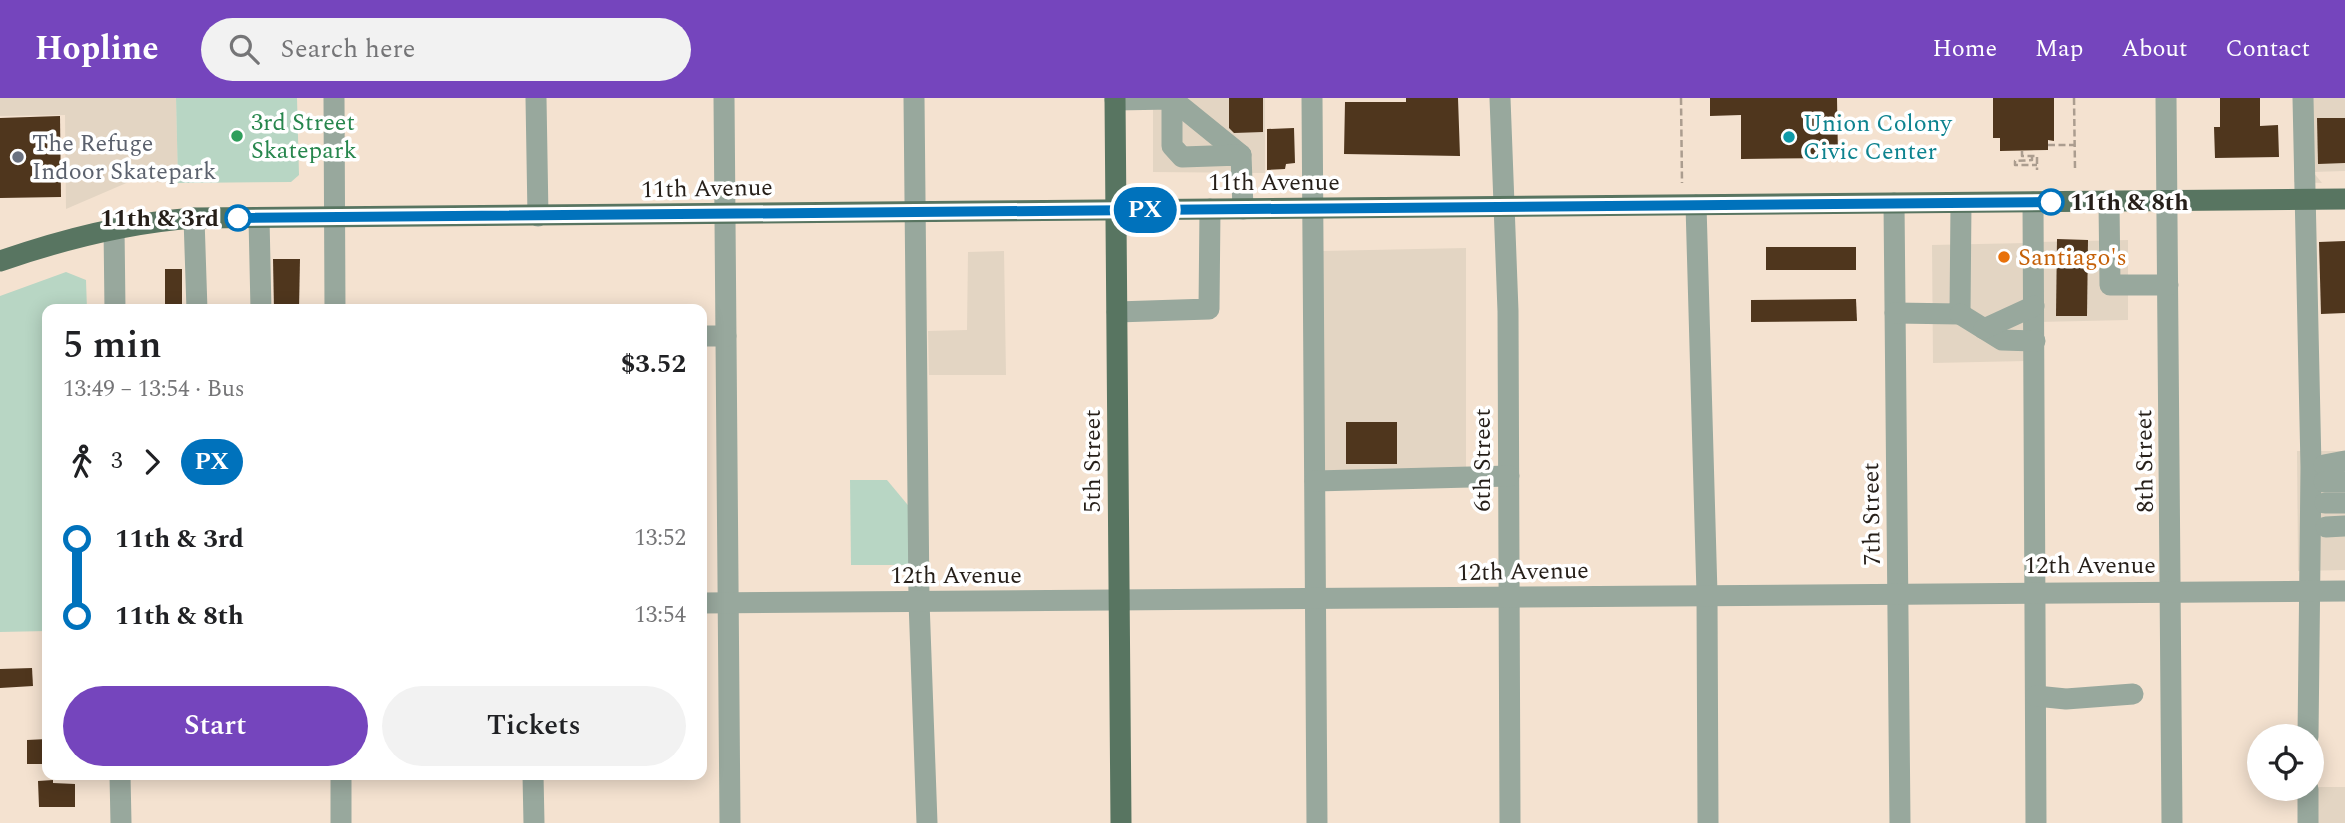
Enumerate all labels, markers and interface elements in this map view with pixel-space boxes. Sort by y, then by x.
search box [201,18,691,81]
text: Hopline [35,24,159,74]
text: Search here [281,29,415,69]
icon: search [225,30,263,68]
text: Home [1932,31,1997,67]
text: Map [2035,31,2083,67]
text: About [2121,31,2187,67]
text: Contact [2225,31,2310,67]
place label: 3rd Street Skatepark [251,105,357,169]
place label: Union Colony Civic Center [1803,106,1953,170]
place label: The Refuge Indoor Skatepark [32,126,216,190]
marker: 3rd Street Skatepark [229,128,245,144]
marker: Union Colony Civic Center [1781,129,1797,145]
marker: The Refuge Indoor Skatepark [10,149,26,165]
street label: 11th Avenue [1208,165,1340,201]
street label: 11th Avenue [641,170,773,208]
place label: 11th & 8th [2070,185,2189,221]
line badge: PX [1114,187,1176,233]
marker: 11th & 8th [2038,189,2064,215]
text: PX [1128,192,1162,228]
place label: 11th & 3rd [100,201,219,237]
marker: 11th & 3rd [225,205,251,231]
place label: Santiago's [2018,240,2127,276]
marker: Santiago's [1996,249,2012,265]
text: 5 min [63,317,162,375]
text: $3.52 [621,344,686,384]
text: 13:49 – 13:54 · Bus [63,372,245,407]
street label: 6th Street [1465,408,1501,512]
street label: 5th Street [1075,409,1111,513]
street label: 8th Street [2126,409,2164,513]
icon: walk [63,443,101,481]
icon: forward [133,443,171,481]
text: 3 [111,444,123,479]
text: PX [195,444,229,480]
street label: 7th Street [1853,462,1891,566]
text: 11th & 3rd [115,519,244,559]
text: 13:52 [634,521,686,556]
street label: 12th Avenue [2024,548,2156,584]
street label: 12th Avenue [1457,553,1589,591]
street label: 12th Avenue [890,558,1022,594]
text: 11th & 8th [115,596,244,636]
text: 13:54 [634,598,686,633]
button: Start [63,686,368,766]
button: Tickets [382,686,686,766]
map controls [2247,724,2324,801]
button: locate [2247,724,2324,801]

